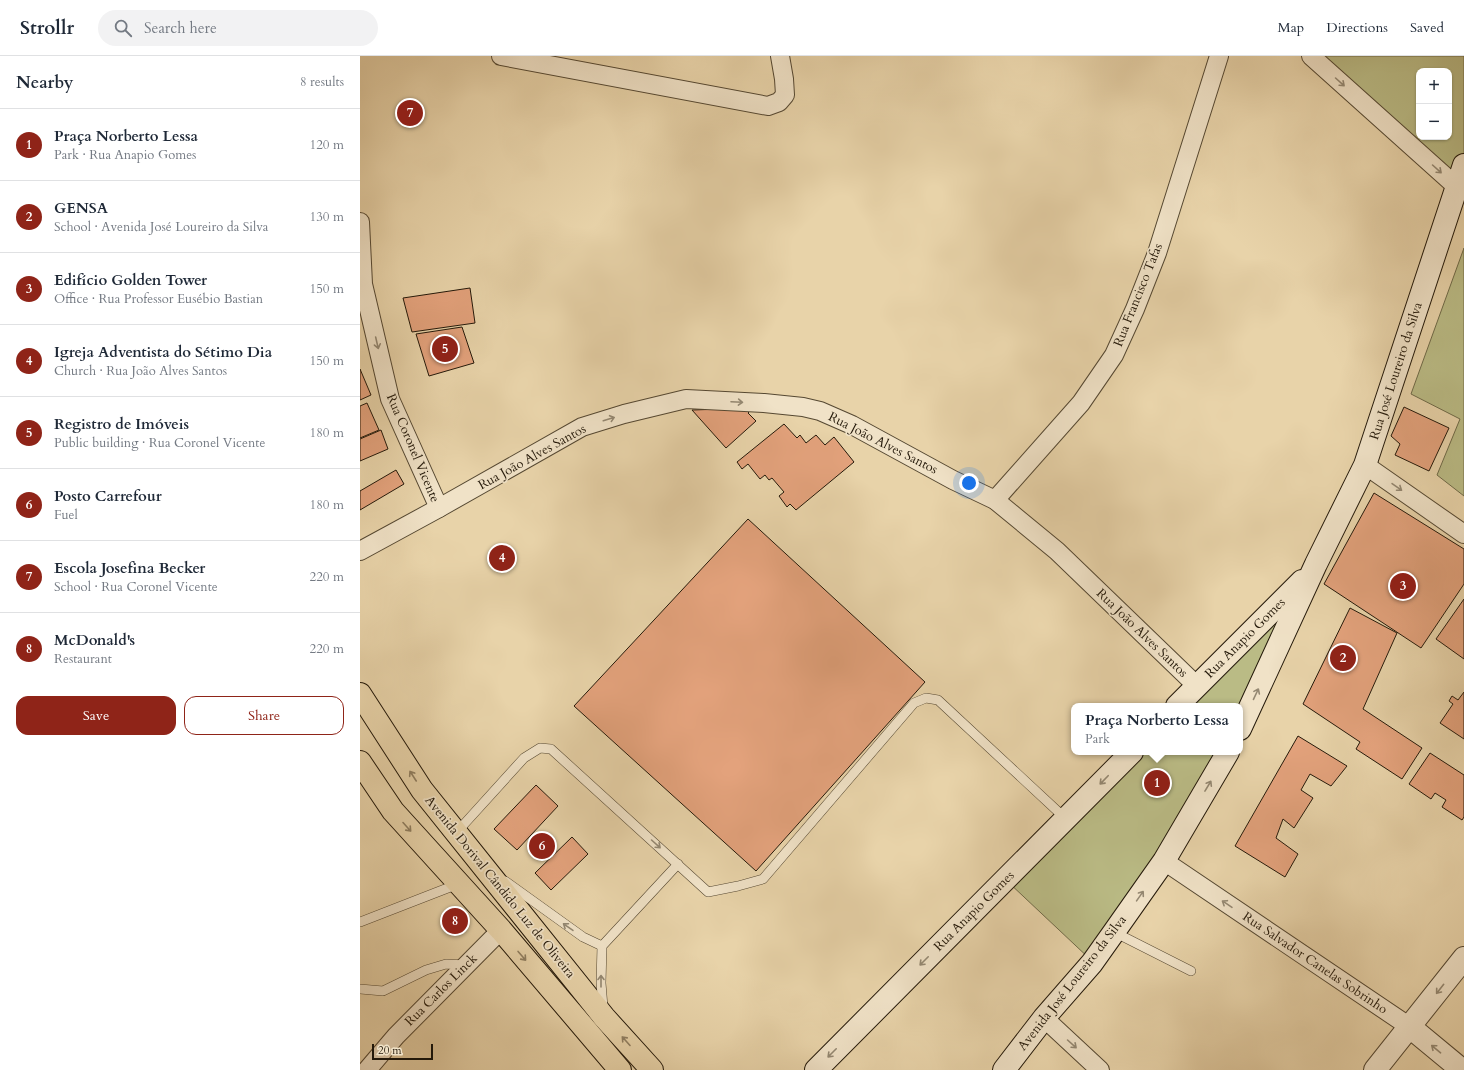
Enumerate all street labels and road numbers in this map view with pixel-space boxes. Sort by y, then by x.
street label: Rua Francisco Tafas [1109,241,1167,349]
street label: Rua José Loureiro da Silva [1365,300,1427,442]
street label: Rua Coronel Vicente [382,391,444,505]
street label: Rua João Alves Santos [825,408,941,478]
street label: Rua João Alves Santos [475,420,589,494]
street label: Rua João Alves Santos [1092,585,1192,681]
street label: Rua Anapio Gomes [1201,594,1289,682]
street label: Avenida Dorival Cândido Luz de Oliveira [421,792,580,982]
street label: Rua Anapio Gomes [930,867,1018,955]
street label: Rua Salvador Canelas Sobrinho [1239,908,1391,1018]
street label: Avenida José Loureiro da Silva [1013,911,1131,1054]
street label: Rua Carlos Linck [401,950,481,1030]

